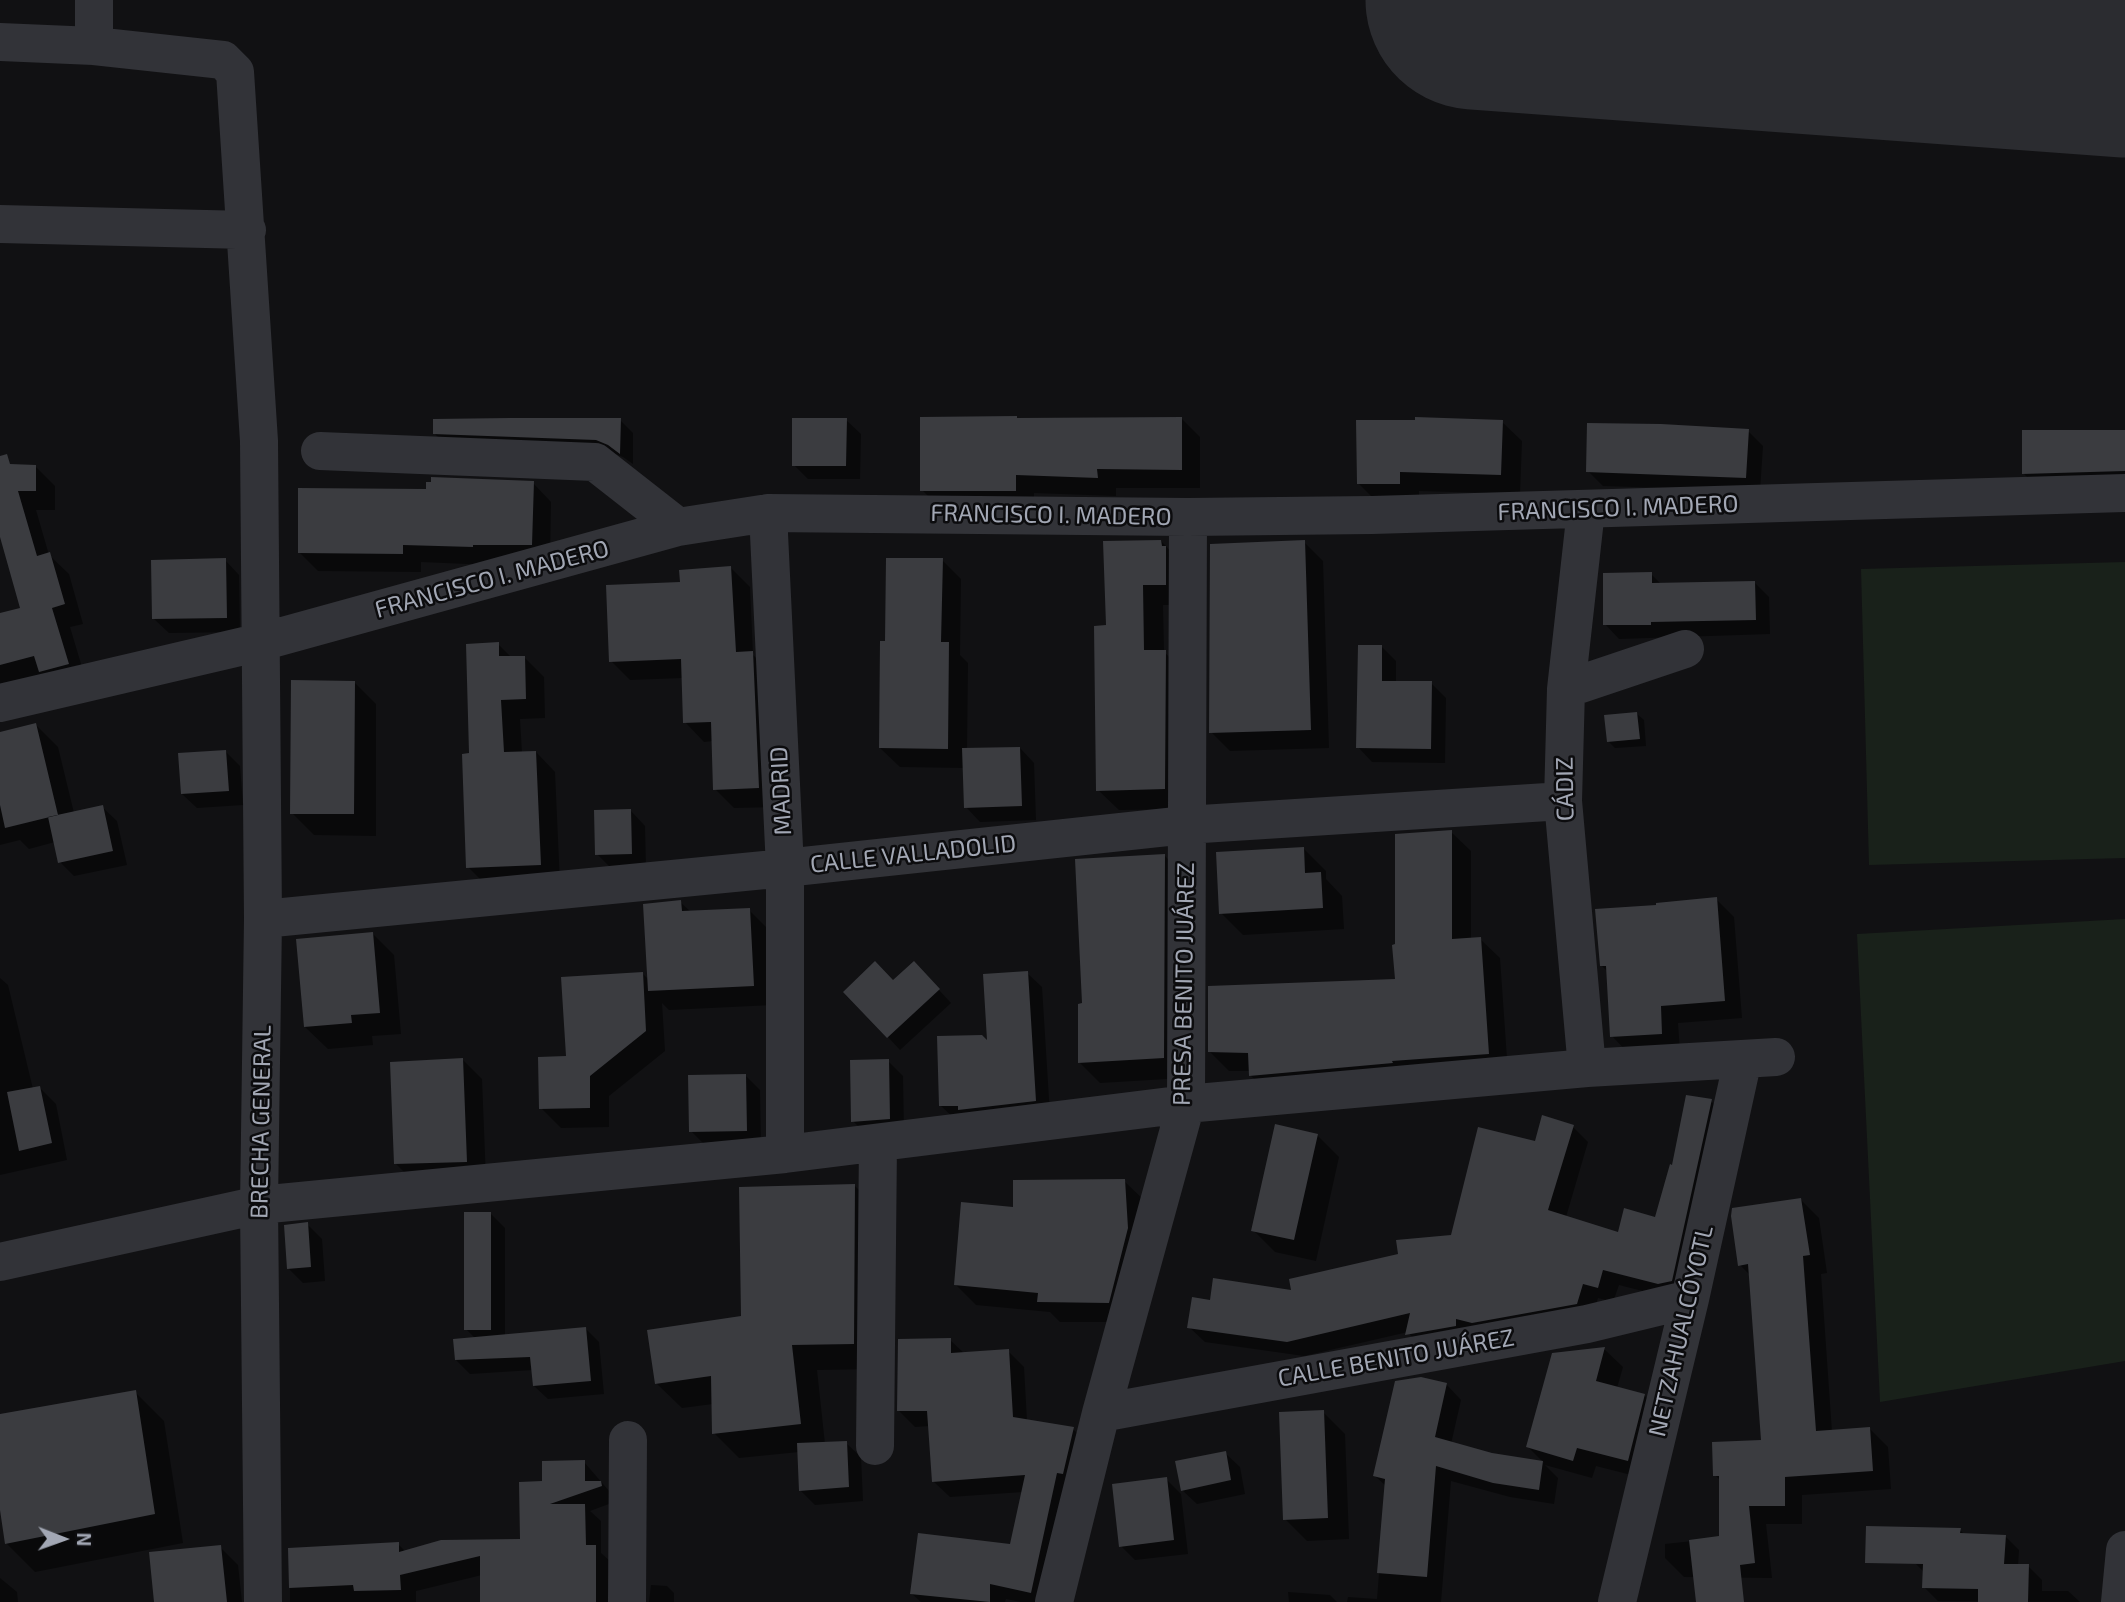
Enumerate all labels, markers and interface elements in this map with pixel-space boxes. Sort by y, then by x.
street label: FRANCISCO I. MADERO [1497,489,1739,527]
street label: FRANCISCO I. MADERO [930,498,1172,532]
street label: FRANCISCO I. MADERO [372,534,612,624]
street label: MADRID [764,746,798,836]
street label: CÁDIZ [1550,757,1580,821]
street label: CALLE VALLADOLID [809,829,1017,879]
street label: PRESA BENITO JUÁREZ [1167,862,1201,1106]
street label: BRECHA GENERAL [245,1025,277,1219]
street label: NETZAHUALCÓYOTL [1643,1223,1719,1439]
street label: CALLE BENITO JUÁREZ [1276,1323,1516,1393]
north arrow [28,1504,98,1574]
text: N [73,1532,96,1546]

